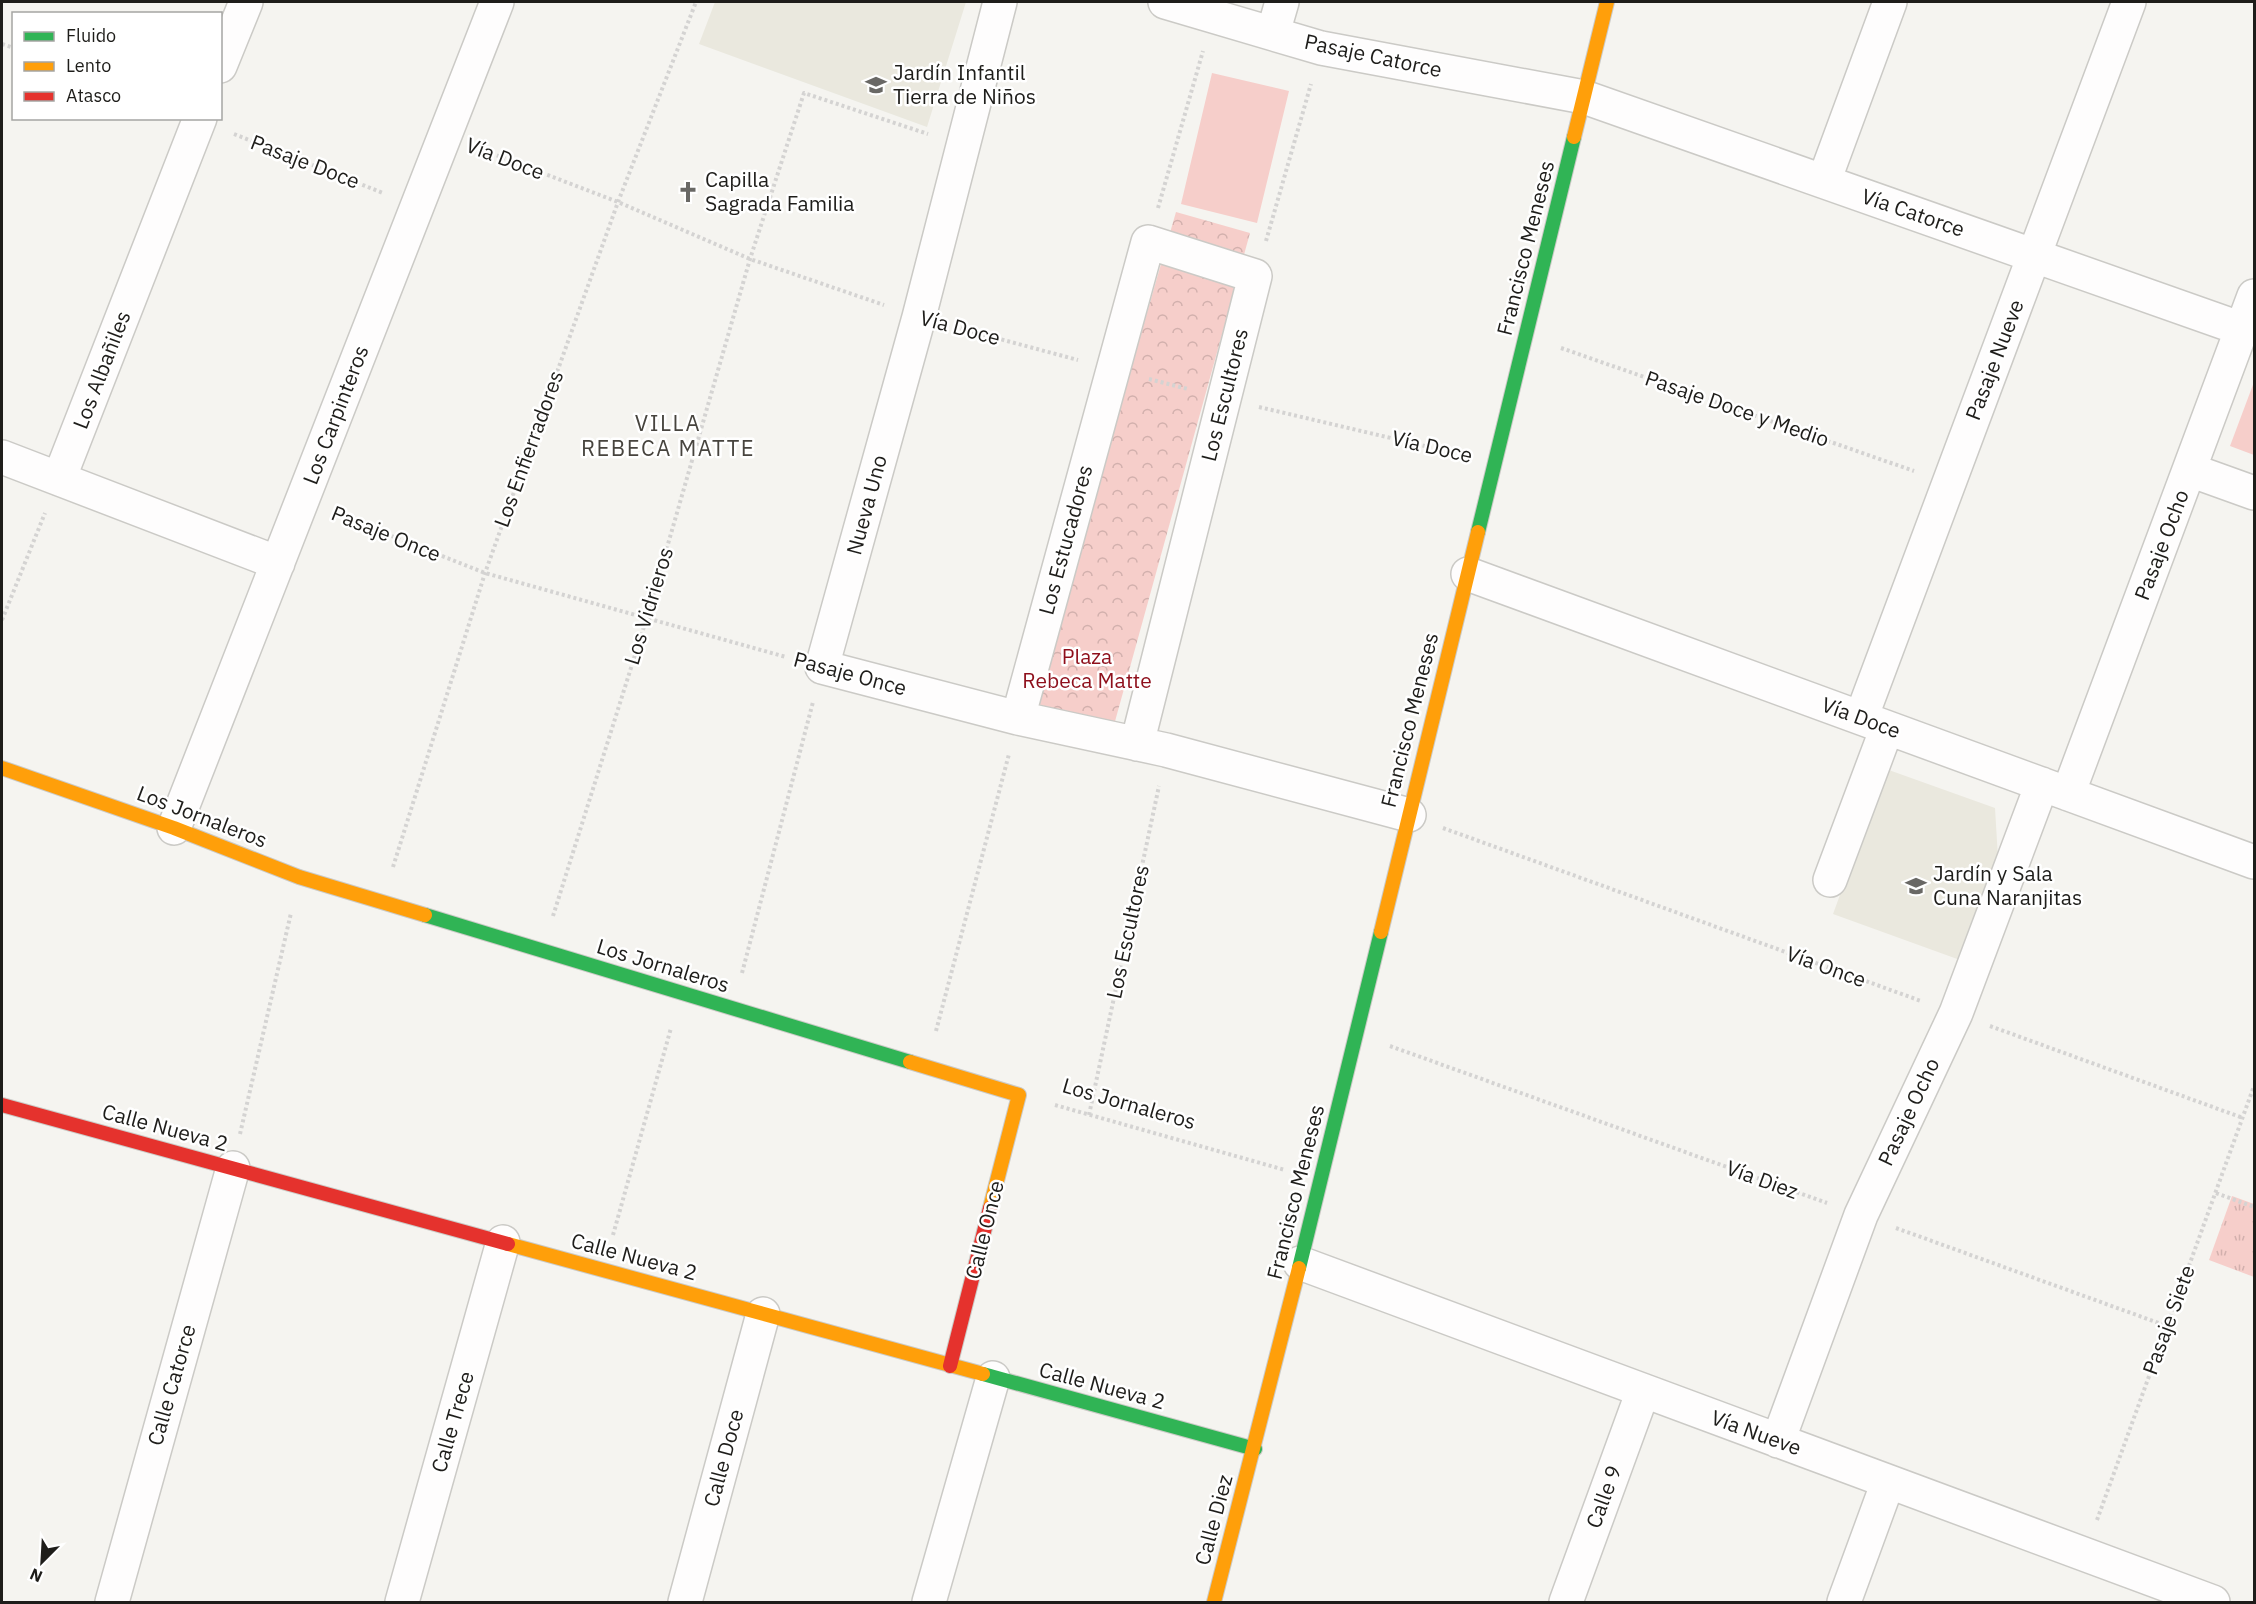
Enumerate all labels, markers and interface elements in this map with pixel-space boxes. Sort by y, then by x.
legend [12,12,222,120]
text: Fluido [66,24,116,47]
street label: Pasaje Catorce [1302,27,1444,83]
text: Lento [66,54,111,77]
place label: Jardín Infantil Tierra de Niños [893,58,1036,110]
school or university icon: Jardín Infantil Tierra de Niños [864,73,888,97]
text: Atasco [66,84,121,107]
street label: Pasaje Doce [247,127,364,195]
street label: Vía Doce [462,130,549,186]
street label: Francisco Meneses [1490,157,1560,338]
place label: Capilla Sagrada Familia [705,165,855,217]
church icon: Capilla Sagrada Familia [676,180,700,204]
street label: Vía Catorce [1858,181,1969,243]
street label: Pasaje Nueve [1958,295,2030,424]
street label: Vía Doce [917,303,1004,351]
street label: Los Albañiles [66,307,136,433]
street label: Los Escultores [1194,325,1254,464]
street label: Los Carpinteros [296,341,374,488]
street label: Pasaje Doce y Medio [1642,363,1833,453]
street label: Los Enfierradores [487,366,569,531]
district label: VILLA REBECA MATTE [581,408,755,462]
street label: Vía Doce [1389,423,1475,469]
street label: Nueva Uno [839,452,893,558]
street label: Los Estucadores [1032,462,1098,618]
street label: Pasaje Ocho [2127,485,2195,604]
street label: Pasaje Once [328,498,445,568]
street label: Los Vidrieros [617,543,679,668]
street label: Francisco Meneses [1374,629,1444,810]
park label: Plaza Rebeca Matte [1022,642,1152,694]
street label: Pasaje Once [791,645,910,702]
street label: Vía Doce [1818,690,1905,744]
street label: Los Jornaleros [133,778,272,854]
place label: Jardín y Sala Cuna Naranjitas [1933,859,2082,911]
street label: Los Escultores [1099,862,1155,1001]
school or university icon: Jardín y Sala Cuna Naranjitas [1904,874,1928,898]
street label: Los Jornaleros [593,932,733,999]
street label: Vía Once [1783,939,1870,993]
street label: Pasaje Ocho [1871,1053,1945,1170]
street label: Los Jornaleros [1059,1071,1199,1135]
street label: Calle Nueva 2 [99,1097,231,1157]
street label: Francisco Meneses [1260,1101,1330,1282]
street label: Vía Diez [1722,1153,1802,1205]
street label: Calle Once [958,1177,1010,1282]
street label: Calle Nueva 2 [568,1226,700,1286]
street label: Pasaje Siete [2135,1261,2201,1378]
street label: Calle Catorce [140,1321,202,1449]
street label: Calle Nueva 2 [1036,1355,1168,1415]
street label: Calle Trece [424,1368,480,1476]
street label: Vía Nueve [1707,1403,1805,1461]
street label: Calle Doce [697,1406,749,1510]
street label: Calle 9 [1579,1461,1627,1532]
street label: Calle Diez [1188,1471,1239,1568]
north arrow [12,1532,72,1592]
text: N [27,1564,45,1587]

